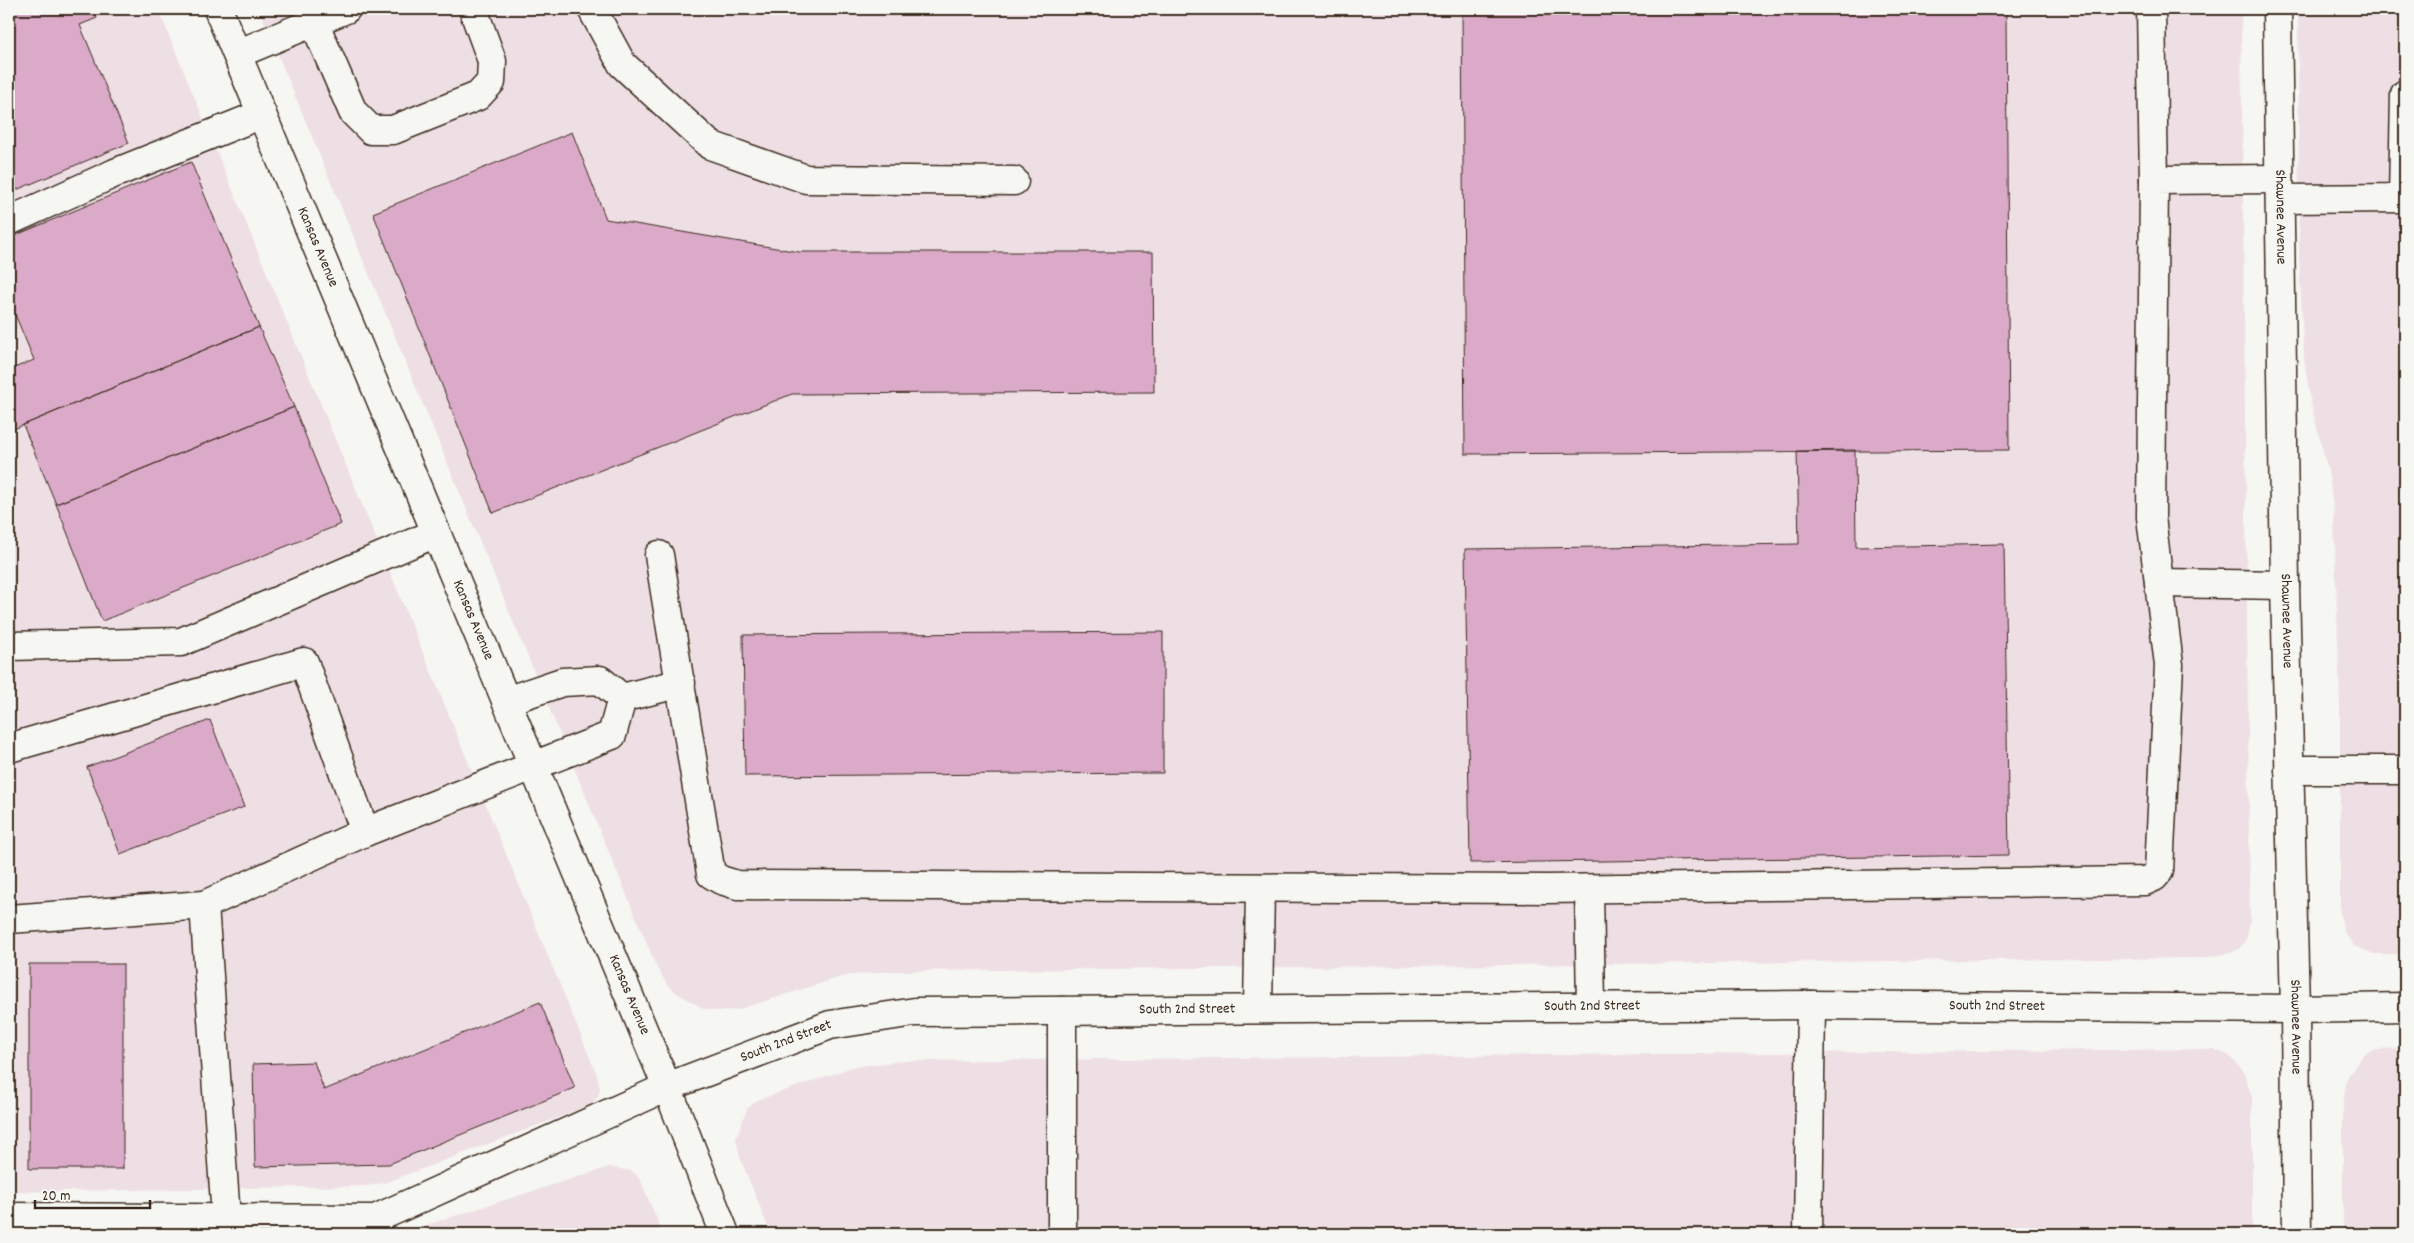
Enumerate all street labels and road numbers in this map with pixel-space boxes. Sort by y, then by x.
street label: Shawnee Avenue [2268,169,2292,265]
street label: Kansas Avenue [291,204,344,291]
street label: Shawnee Avenue [2274,573,2298,669]
street label: Kansas Avenue [446,577,499,664]
street label: Kansas Avenue [602,951,655,1039]
street label: Shawnee Avenue [2283,979,2307,1075]
street label: South 2nd Street [1544,995,1641,1018]
street label: South 2nd Street [1949,995,2046,1018]
street label: South 2nd Street [1139,998,1236,1021]
street label: South 2nd Street [737,1014,835,1069]

